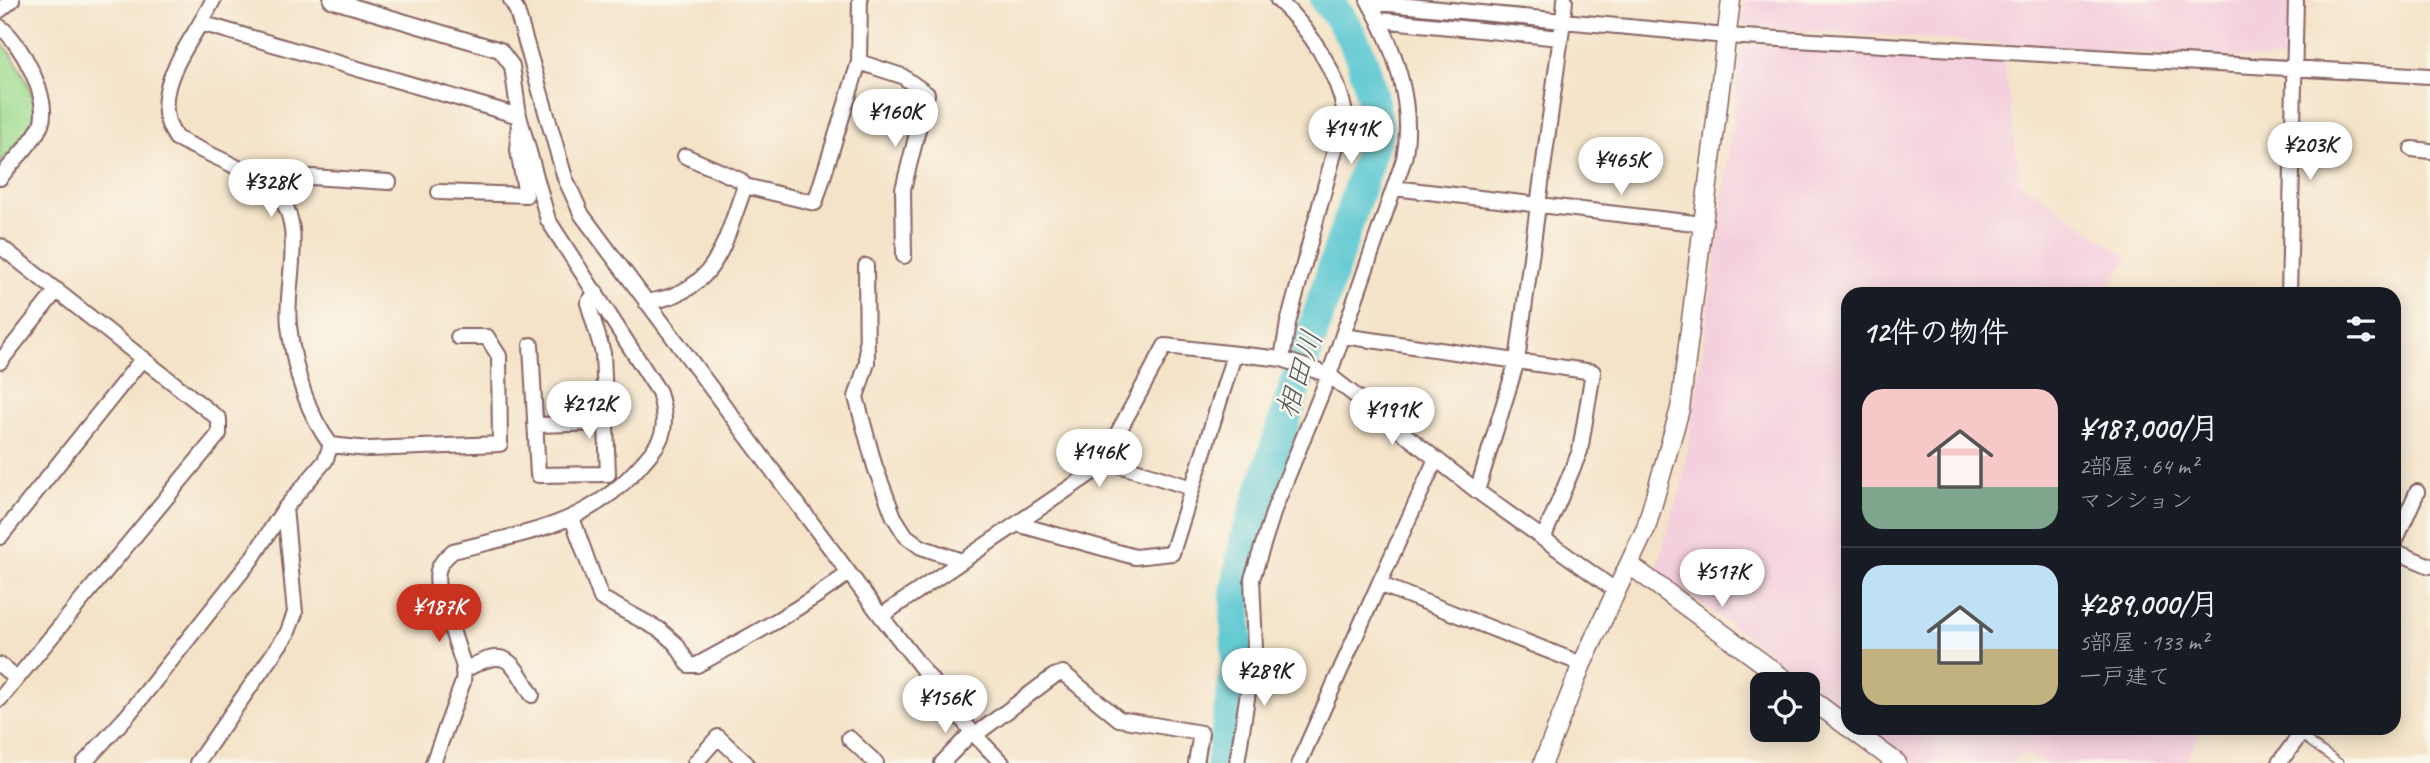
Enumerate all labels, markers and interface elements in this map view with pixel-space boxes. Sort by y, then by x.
pin: ¥160K [846,90,944,149]
text: ¥160K [868,97,922,126]
pin: ¥141K [1302,106,1400,166]
text: ¥141K [1324,114,1378,143]
pin: ¥203K [2261,122,2359,182]
text: ¥203K [2283,130,2337,159]
pin: ¥465K [1572,138,1670,197]
text: ¥465K [1594,145,1648,174]
pin: ¥328K [222,160,320,219]
text: ¥328K [244,167,298,196]
icon: filters [2342,310,2380,348]
text: 12件の物件 [1862,313,2009,351]
water label: 相田川 [1267,325,1331,423]
pin: ¥212K [540,382,638,441]
pin: ¥191K [1343,388,1441,447]
text: ¥212K [562,389,616,418]
text: ¥191K [1366,395,1418,424]
text: ¥187,000/月 [2079,409,2219,447]
icon: home [1918,417,2002,501]
pin: ¥146K [1050,430,1148,489]
text: ¥146K [1072,437,1126,466]
text: 2部屋 · 64 m² [2079,452,2197,481]
text: マンション [2079,486,2193,515]
pin: ¥517K [1673,550,1771,609]
text: ¥517K [1696,557,1748,586]
pin: ¥187K [390,584,488,644]
text: ¥289,000/月 [2079,585,2219,623]
text: ¥187K [413,592,466,621]
icon: home [1918,593,2002,677]
text: 5部屋 · 133 m² [2079,628,2208,657]
pin: ¥289K [1215,648,1313,708]
text: ¥289K [1238,656,1290,685]
text: 一戸建て [2079,662,2171,691]
map controls [1750,672,1820,742]
button: locate [1750,672,1820,742]
pin: ¥156K [896,676,994,735]
text: ¥156K [918,683,972,712]

